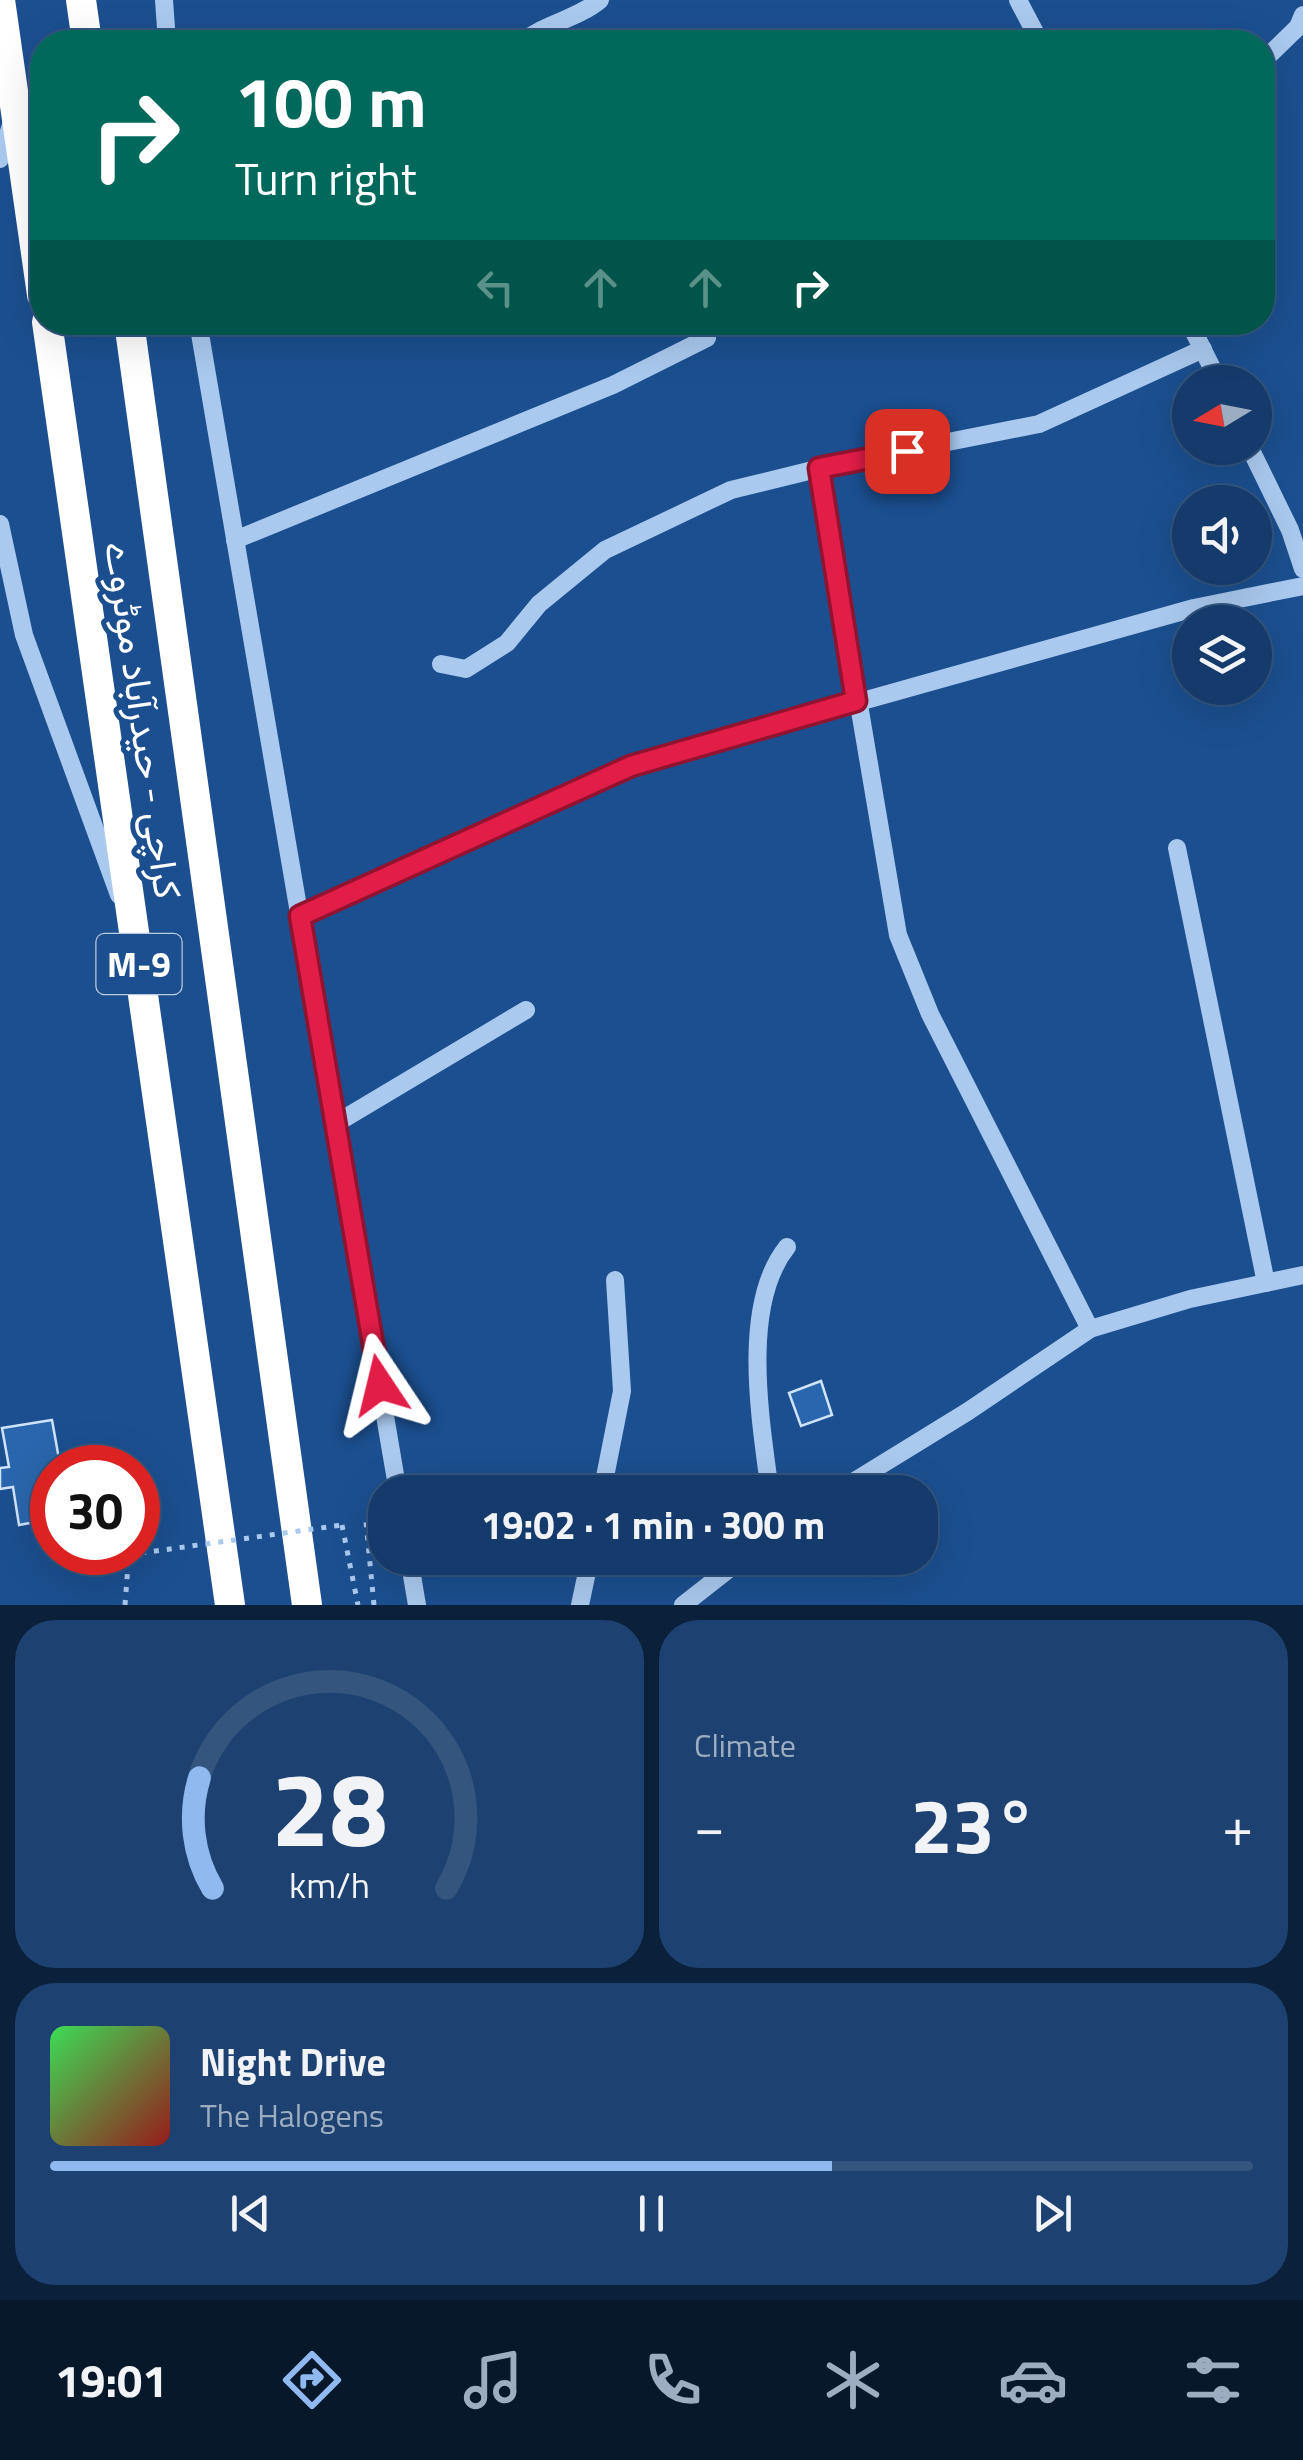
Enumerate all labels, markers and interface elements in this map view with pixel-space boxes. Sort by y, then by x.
text: 100 m [235,48,427,154]
icon: right [70,70,200,200]
text: Turn right [235,144,417,212]
icon: left [468,260,523,315]
icon: ahead [573,260,628,315]
icon: ahead [678,260,733,315]
icon: right [783,260,838,315]
north arrow [1172,365,1272,465]
map controls [1172,365,1272,705]
pin [865,409,950,494]
icon: arrive [880,424,935,479]
button: sound [1172,485,1272,585]
street label: کراچی - حیدرآباد موٹروے [90,537,198,903]
button: layers [1172,605,1272,705]
road number: M-9 [96,934,182,994]
position arrow [328,1333,432,1437]
speed limit sign: 30 [30,1445,160,1575]
text: 19:02 · 1 min · 300 m [481,1496,825,1554]
text: Climate [694,1721,796,1769]
text: 28 [271,1728,388,1886]
text: 23° [910,1768,1037,1882]
text: − [694,1784,725,1867]
text: + [1222,1784,1253,1867]
text: km/h [289,1857,370,1912]
text: Night Drive [200,2033,386,2091]
text: The Halogens [200,2091,384,2139]
icon: previous [223,2186,278,2241]
icon: pause [624,2186,679,2241]
icon: next [1025,2186,1080,2241]
icon: directions [277,2345,347,2415]
icon: music [458,2345,528,2415]
icon: phone [638,2345,708,2415]
icon: climate [818,2345,888,2415]
icon: car [998,2345,1068,2415]
icon: filters [1178,2345,1248,2415]
text: 19:01 [55,2346,167,2414]

